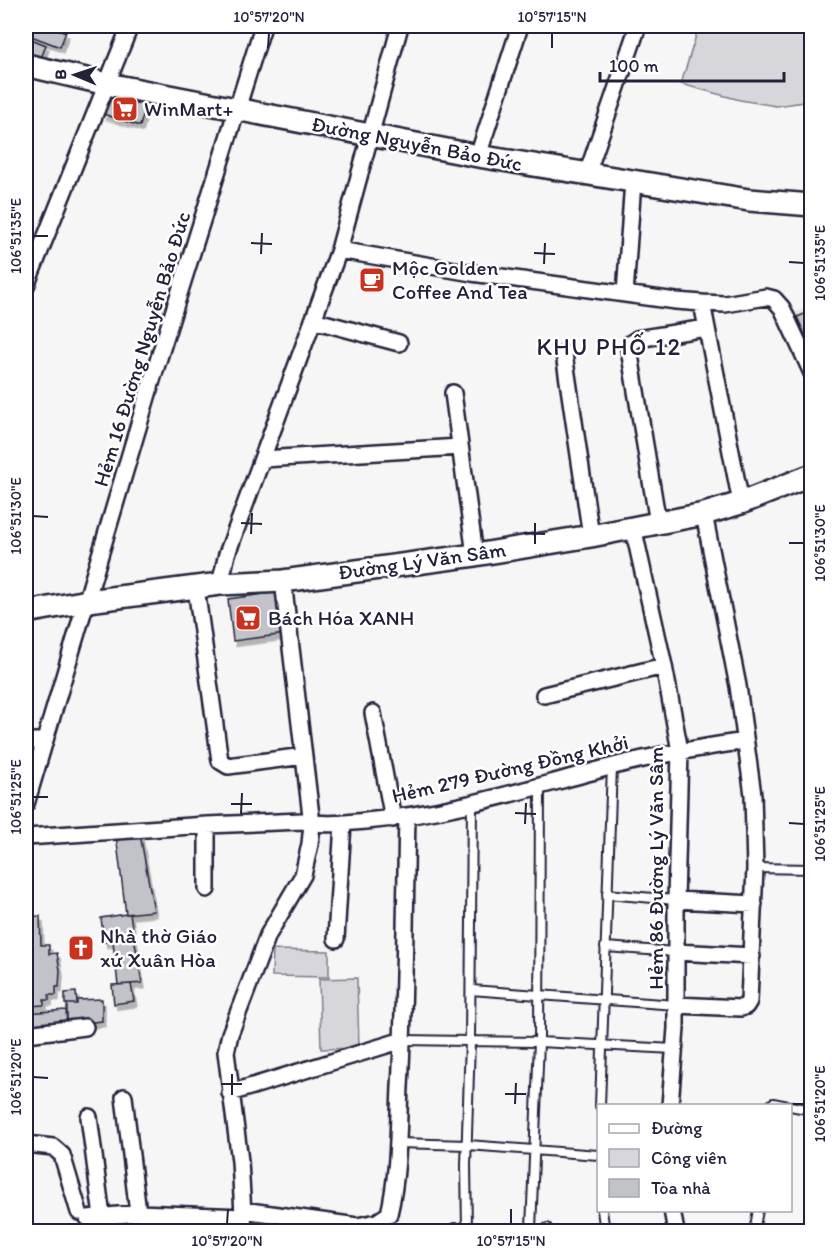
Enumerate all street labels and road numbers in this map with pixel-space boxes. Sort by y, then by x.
street label: Đường Nguyễn Bảo Đức [310,111,525,176]
street label: Hẻm 16 Đường Nguyễn Bảo Đức [88,208,195,490]
street label: Đường Lý Văn Sâm [336,536,507,585]
street label: Hẻm 279 Đường Đồng Khởi [389,729,631,808]
street label: Hẻm 86 Đường Lý Văn Sâm [643,746,668,990]

